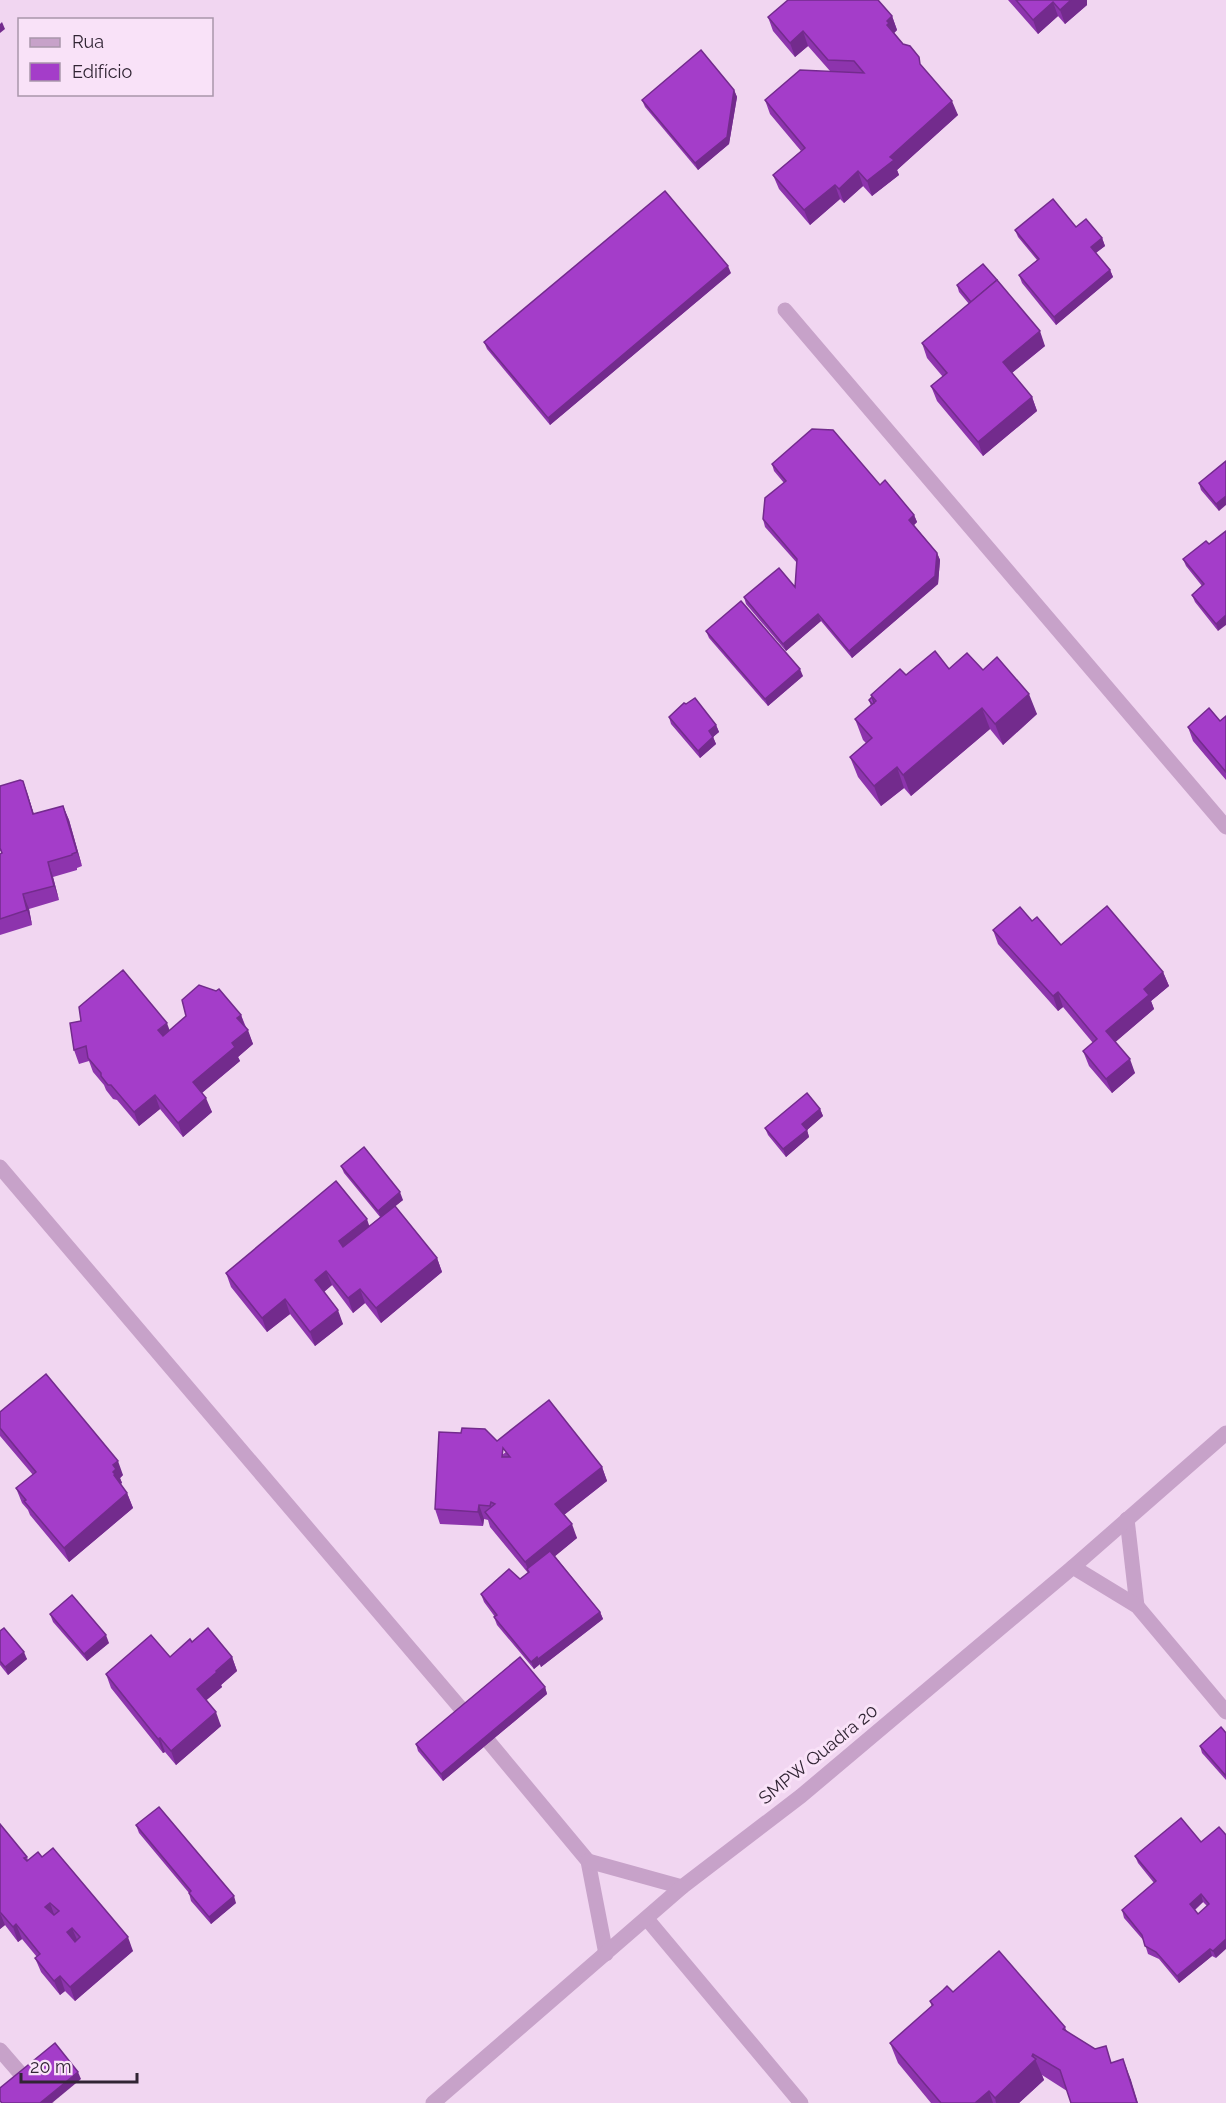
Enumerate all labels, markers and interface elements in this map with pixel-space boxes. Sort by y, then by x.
legend [18,18,213,96]
text: Rua [72,31,104,52]
text: Edifício [72,61,132,82]
street label: SMPW Quadra 20 [754,1700,882,1808]
scale bar [21,2046,136,2084]
text: 20 m [30,2056,72,2077]

